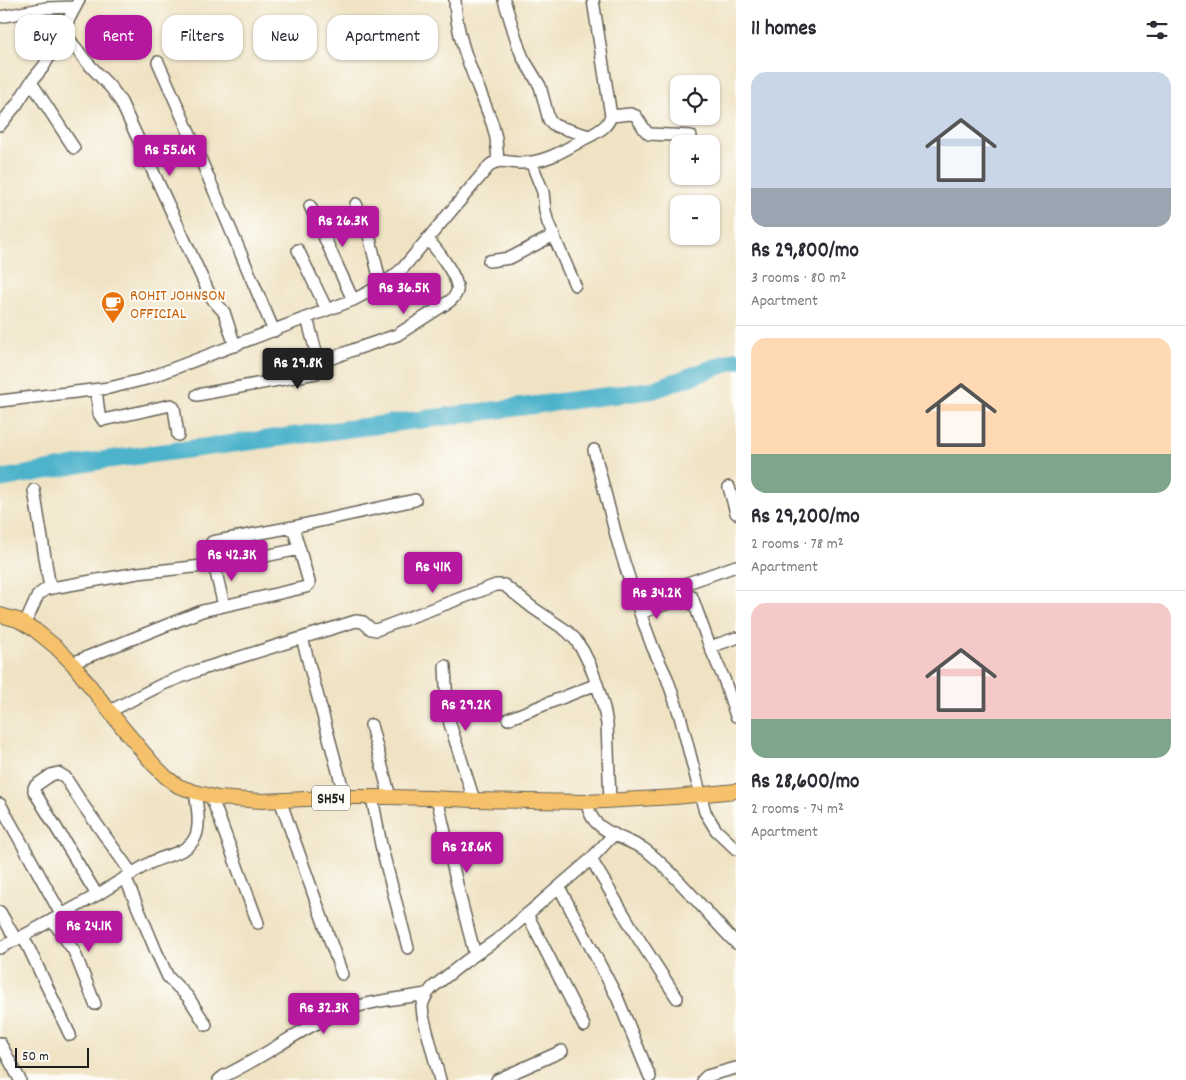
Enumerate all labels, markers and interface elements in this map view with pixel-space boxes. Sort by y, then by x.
chip: Buy [15,15,75,60]
chip: Rent [85,15,152,60]
chip: Filters [162,15,243,60]
chip: New [253,15,317,60]
chip: Apartment [327,15,438,60]
text: 11 homes [751,15,816,45]
icon: filters [1143,16,1171,44]
map controls [670,75,720,245]
button: locate [670,75,720,125]
icon: home [916,105,1006,195]
pin: Rs 55.6K [118,134,222,177]
button: + [670,135,720,185]
text: Rs 55.6K [145,139,195,162]
button: − [670,195,720,245]
pin: Rs 26.3K [291,206,395,248]
text: Rs 26.3K [318,210,368,233]
text: Rs 29,800/mo [751,237,859,267]
text: 3 rooms · 80 m² [751,267,846,290]
pin: Rs 36.5K [352,272,456,315]
text: Rs 36.5K [379,277,429,300]
place label: ROHIT JOHNSON OFFICIAL [130,285,226,326]
cafe icon: ROHIT JOHNSON OFFICIAL [100,290,126,324]
text: Apartment [751,290,818,313]
pin: Rs 29.8K [246,348,350,390]
text: Rs 29.8K [274,352,322,375]
icon: home [916,370,1006,460]
text: Rs 29,200/mo [751,503,860,533]
text: 2 rooms · 78 m² [751,533,844,556]
pin: Rs 42.3K [180,540,284,582]
text: Rs 42.3K [208,544,256,567]
pin: Rs 41K [392,552,474,594]
text: Rs 41K [415,556,451,579]
text: Apartment [751,556,818,579]
pin: Rs 34.2K [605,578,709,620]
text: Rs 34.2K [633,582,681,605]
icon: home [916,635,1006,725]
pin: Rs 29.2K [414,690,518,732]
text: Rs 29.2K [441,694,491,717]
text: Rs 28,600/mo [751,768,859,798]
road number: SH54 [312,786,350,810]
text: 2 rooms · 74 m² [751,798,844,821]
text: Apartment [751,821,818,844]
pin: Rs 28.6K [415,832,519,874]
text: Rs 28.6K [442,836,492,859]
pin: Rs 24.1K [37,910,141,953]
text: Rs 24.1K [66,915,112,938]
pin: Rs 32.3K [272,992,376,1035]
text: Rs 32.3K [299,997,349,1020]
scale bar [15,1045,89,1068]
text: 50 m [22,1047,49,1067]

